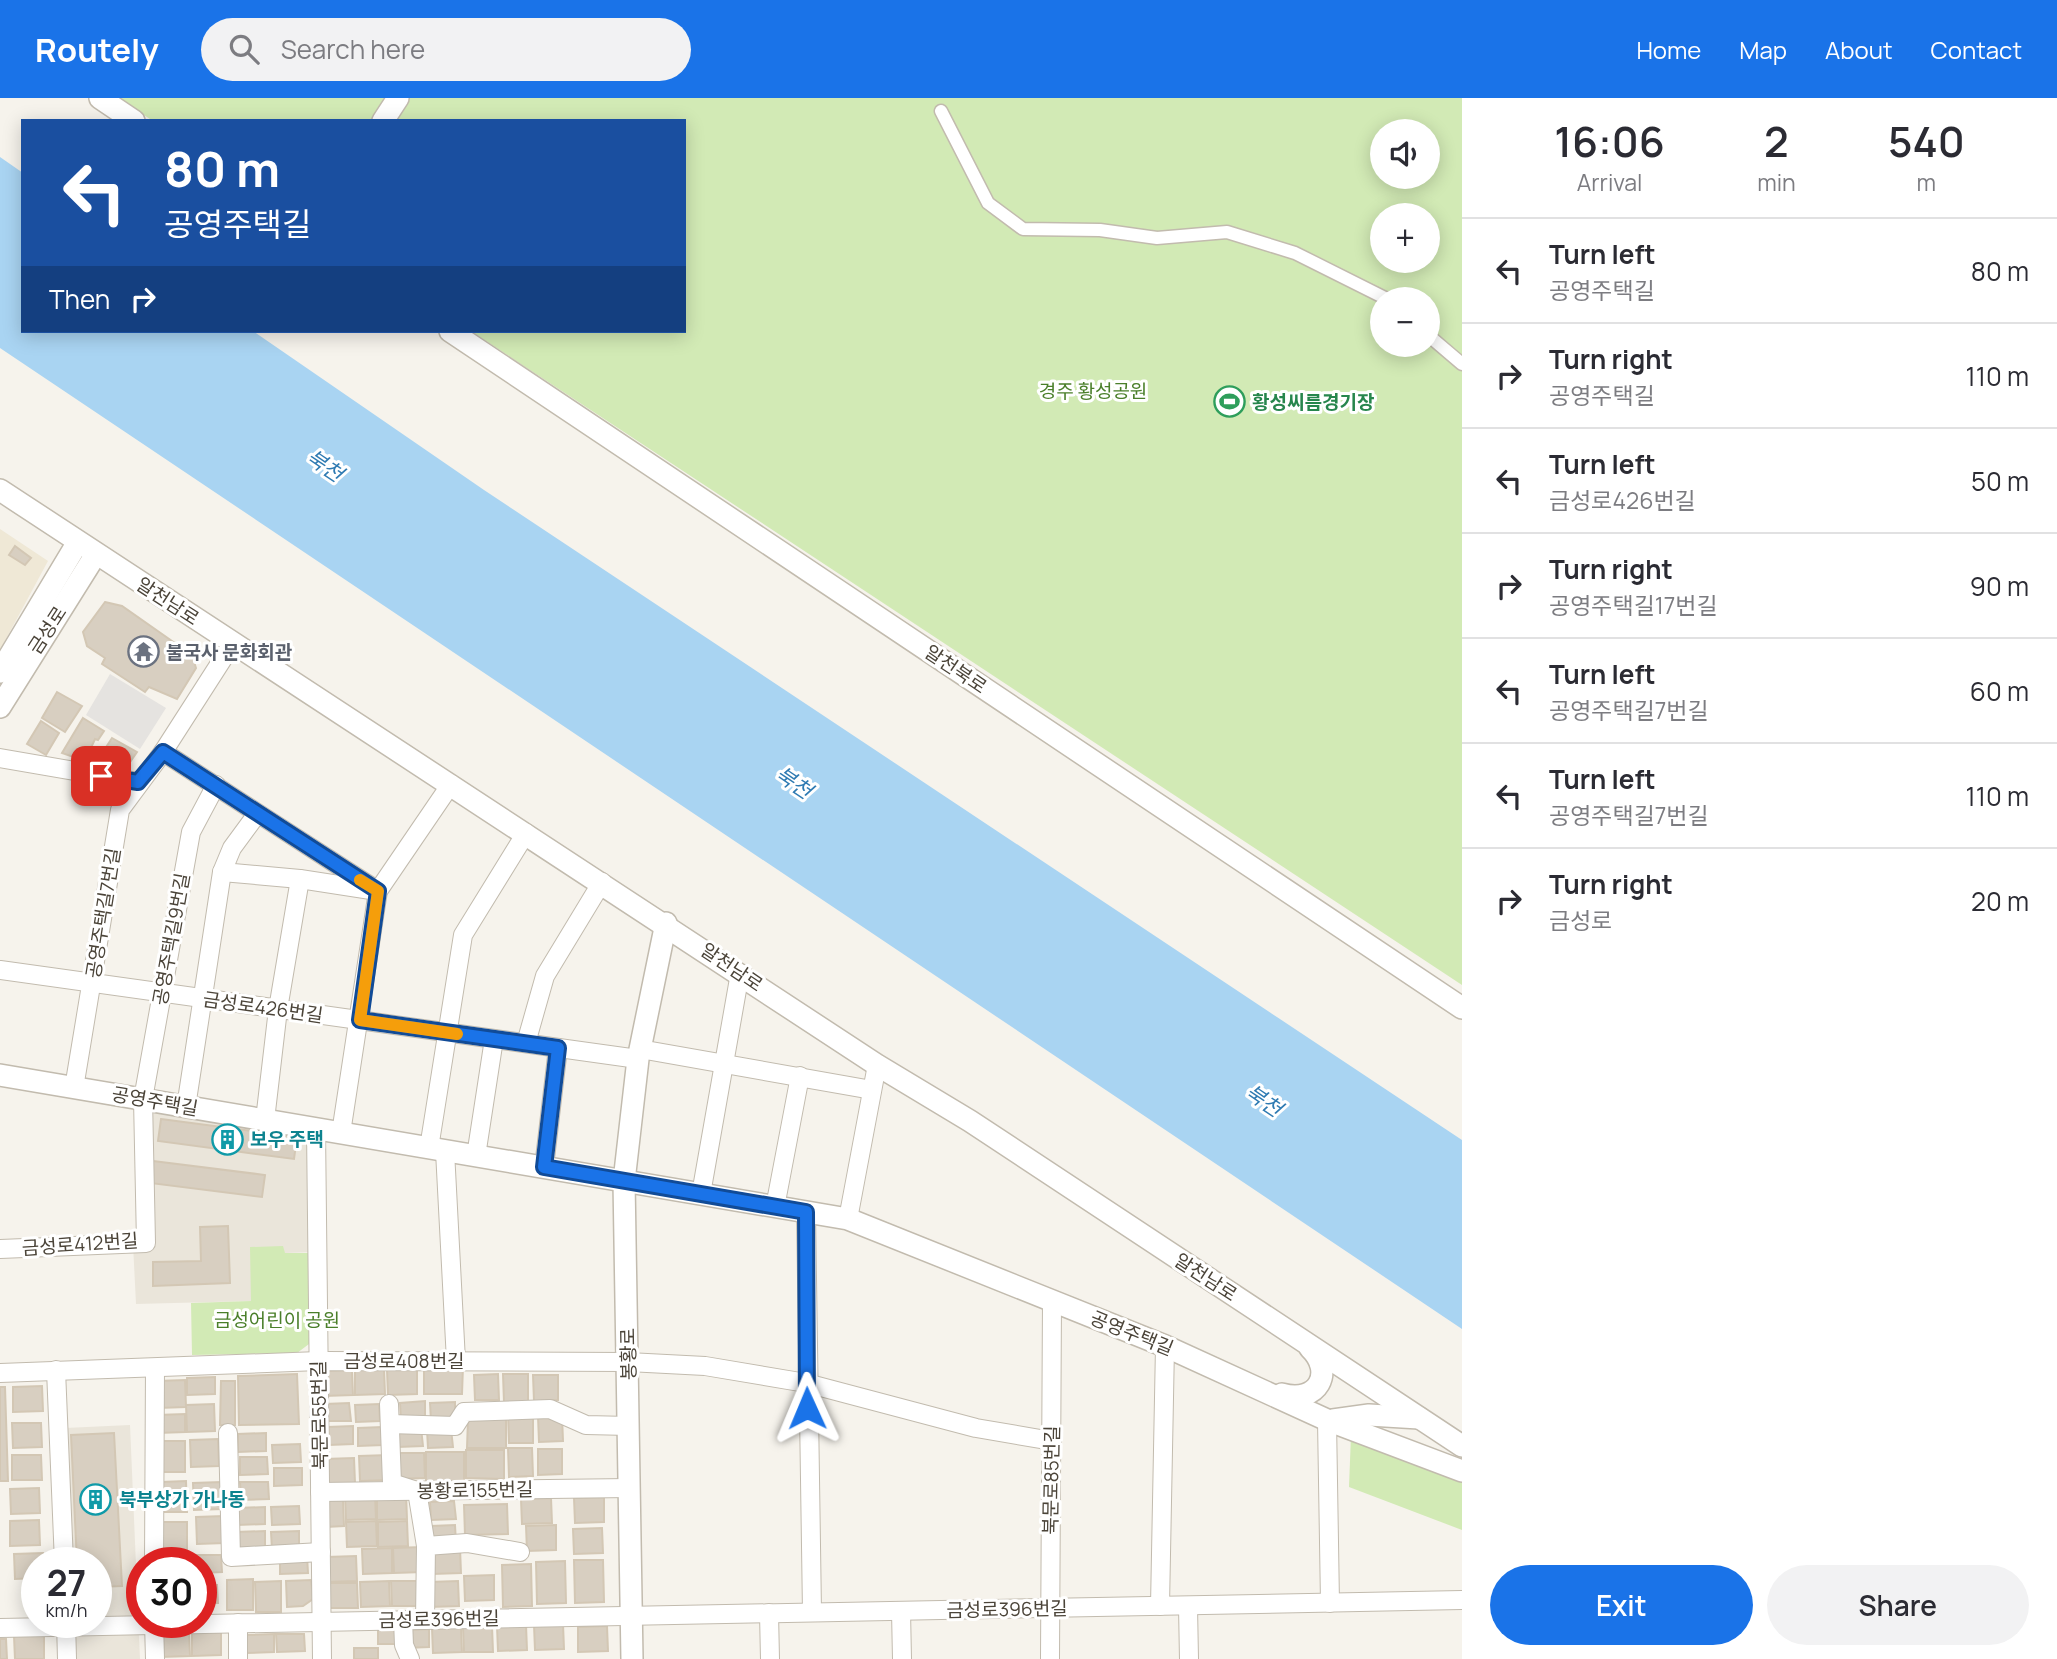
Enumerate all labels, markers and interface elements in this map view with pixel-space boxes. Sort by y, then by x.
search box [201,18,691,81]
text: Routely [35,27,159,72]
icon: search [225,30,263,68]
text: Search here [281,31,425,67]
text: Home [1636,33,1701,66]
text: Map [1739,33,1787,66]
text: About [1825,33,1893,66]
text: Contact [1931,33,2022,66]
text: 16:06 [1554,112,1665,170]
text: 2 [1764,112,1789,170]
text: 540 [1888,112,1965,170]
map controls [1370,119,1440,357]
button: sound [1370,119,1440,189]
text: 80 m [164,135,280,202]
icon: left [49,147,140,238]
text: Arrival [1577,166,1642,198]
text: min [1757,166,1796,198]
text: m [1917,166,1936,198]
text: 공영주택길 [164,202,311,246]
button: + [1370,203,1440,273]
text: Turn left [1549,236,1656,272]
icon: left [1490,252,1528,290]
text: 80 m [1971,253,2029,289]
text: 공영주택길 [1549,274,1655,306]
icon: right [124,280,162,318]
text: Then [49,281,110,317]
button: − [1370,287,1440,357]
text: Turn right [1549,341,1673,377]
icon: right [1490,357,1528,395]
text: 110 m [1966,358,2029,394]
park label: 경주 황성공원 [1039,378,1147,404]
text: 공영주택길 [1549,379,1655,411]
sports icon: 황성씨름경기장 [1212,385,1246,419]
place label: 황성씨름경기장 [1252,389,1374,415]
water label: 북천 [301,443,351,489]
text: Turn left [1549,446,1656,482]
icon: left [1490,462,1528,500]
text: 50 m [1971,463,2029,499]
text: 금성로426번길 [1549,484,1696,516]
text: Turn right [1549,551,1673,587]
icon: right [1490,567,1528,605]
text: 90 m [1970,568,2029,604]
street label: 알천남로 [132,571,204,631]
text: 공영주택길17번길 [1549,589,1718,621]
street label: 금성로 [22,601,72,659]
temple icon: 불국사 문화회관 [126,635,160,669]
place label: 불국사 문화회관 [166,639,293,665]
street label: 알천북로 [920,639,992,699]
text: Turn left [1549,656,1656,692]
icon: left [1490,672,1528,710]
text: 60 m [1970,673,2029,709]
text: 공영주택길7번길 [1549,694,1709,726]
pin [71,746,131,806]
icon: arrive [82,757,120,795]
water label: 북천 [770,760,820,806]
text: Turn left [1549,761,1656,797]
icon: left [1490,777,1528,815]
text: 110 m [1966,778,2029,814]
text: 공영주택길7번길 [1549,799,1709,831]
street label: 공영주택길7번길 [80,846,126,980]
text: Turn right [1549,866,1673,902]
street label: 공영주택길9번길 [147,871,195,1007]
icon: right [1490,882,1528,920]
text: 20 m [1971,883,2029,919]
text: 금성로 [1549,904,1612,936]
street label: 알천남로 [696,937,768,997]
street label: 금성로426번길 [201,986,325,1028]
water label: 북천 [1240,1078,1290,1124]
street label: 공영주택길 [110,1081,200,1121]
building icon: 보우 주택 [210,1122,244,1156]
place label: 보우 주택 [250,1126,324,1152]
street label: 금성로412번길 [21,1227,139,1261]
street label: 알천남로 [1170,1247,1242,1307]
street label: 공영주택길 [1087,1305,1177,1361]
park label: 금성어린이 공원 [214,1307,340,1333]
street label: 봉황로 [615,1328,641,1380]
street label: 금성로408번길 [343,1348,465,1374]
street label: 북문로55번길 [305,1360,333,1470]
position arrow [770,1371,844,1445]
street label: 북문로85번길 [1037,1425,1065,1535]
street label: 봉황로155번길 [416,1476,534,1504]
building icon: 북부상가 가나동 [79,1482,113,1516]
place label: 북부상가 가나동 [119,1486,245,1512]
speed limit sign: 30 [126,1547,217,1638]
text: 27 [47,1559,86,1607]
button: Exit [1490,1565,1753,1645]
button: Share [1767,1565,2029,1645]
street label: 금성로396번길 [946,1595,1068,1623]
text: km/h [46,1598,87,1622]
street label: 금성로396번길 [378,1605,500,1633]

